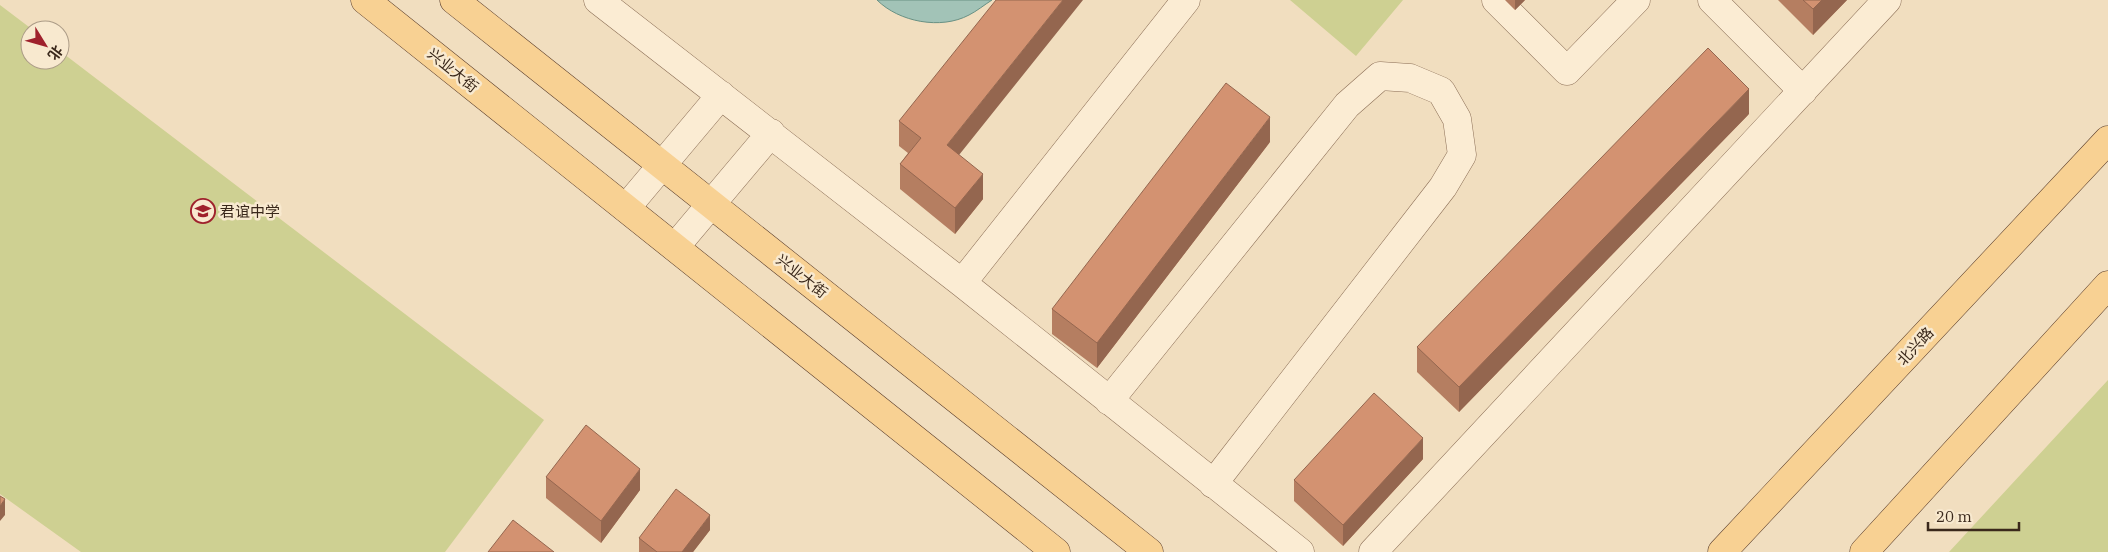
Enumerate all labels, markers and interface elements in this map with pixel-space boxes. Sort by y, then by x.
north arrow [20,20,70,70]
text: 北 [44,42,67,64]
street label: 兴业大街 [424,44,482,96]
school or university icon: 君谊中学 [190,198,216,224]
place label: 君谊中学 [220,202,280,221]
street label: 兴业大街 [773,250,831,302]
street label: 北兴路 [1893,323,1937,369]
scale bar [1928,500,2019,532]
text: 20 m [1936,507,1972,526]

